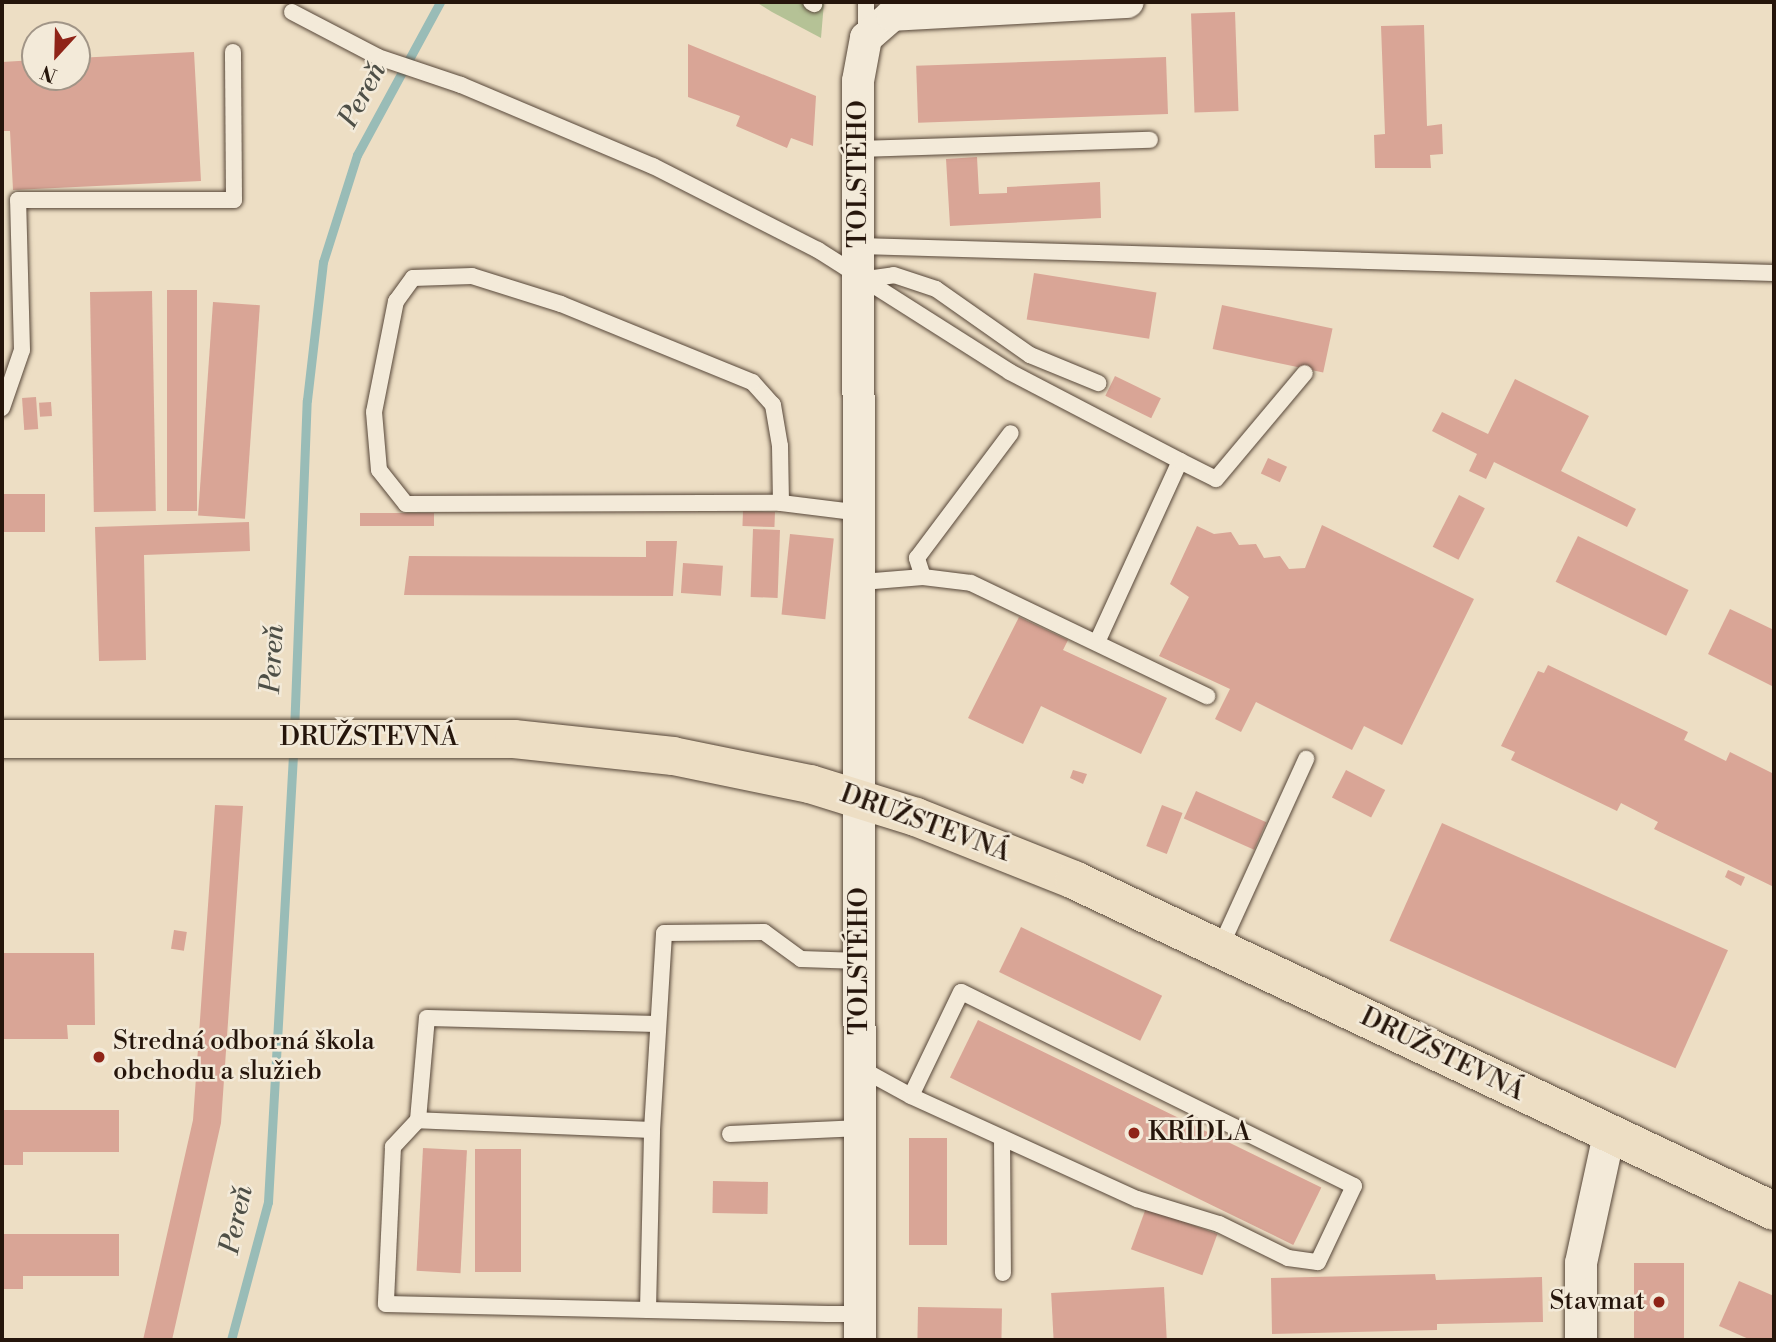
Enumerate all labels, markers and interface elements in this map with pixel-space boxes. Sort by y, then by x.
north arrow [21,21,91,91]
water label: Pereň [332,57,394,133]
text: N [37,60,60,88]
street label: TOLSTÉHO [843,100,875,248]
water label: Pereň [254,624,292,694]
street label: DRUŽSTEVNÁ [280,722,458,754]
street label: DRUŽSTEVNÁ [836,779,1014,869]
street label: TOLSTÉHO [844,887,876,1035]
street label: DRUŽSTEVNÁ [1355,1002,1529,1108]
place label: Stredná odborná škola obchodu a služieb [113,1026,375,1088]
marker: Stredná odborná škola obchodu a služieb [91,1049,107,1065]
place label: KRÍDLA [1148,1117,1251,1149]
marker: KRÍDLA [1126,1125,1142,1141]
water label: Pereň [213,1183,261,1257]
place label: Stavmat [1549,1286,1645,1318]
marker: Stavmat [1651,1294,1667,1310]

